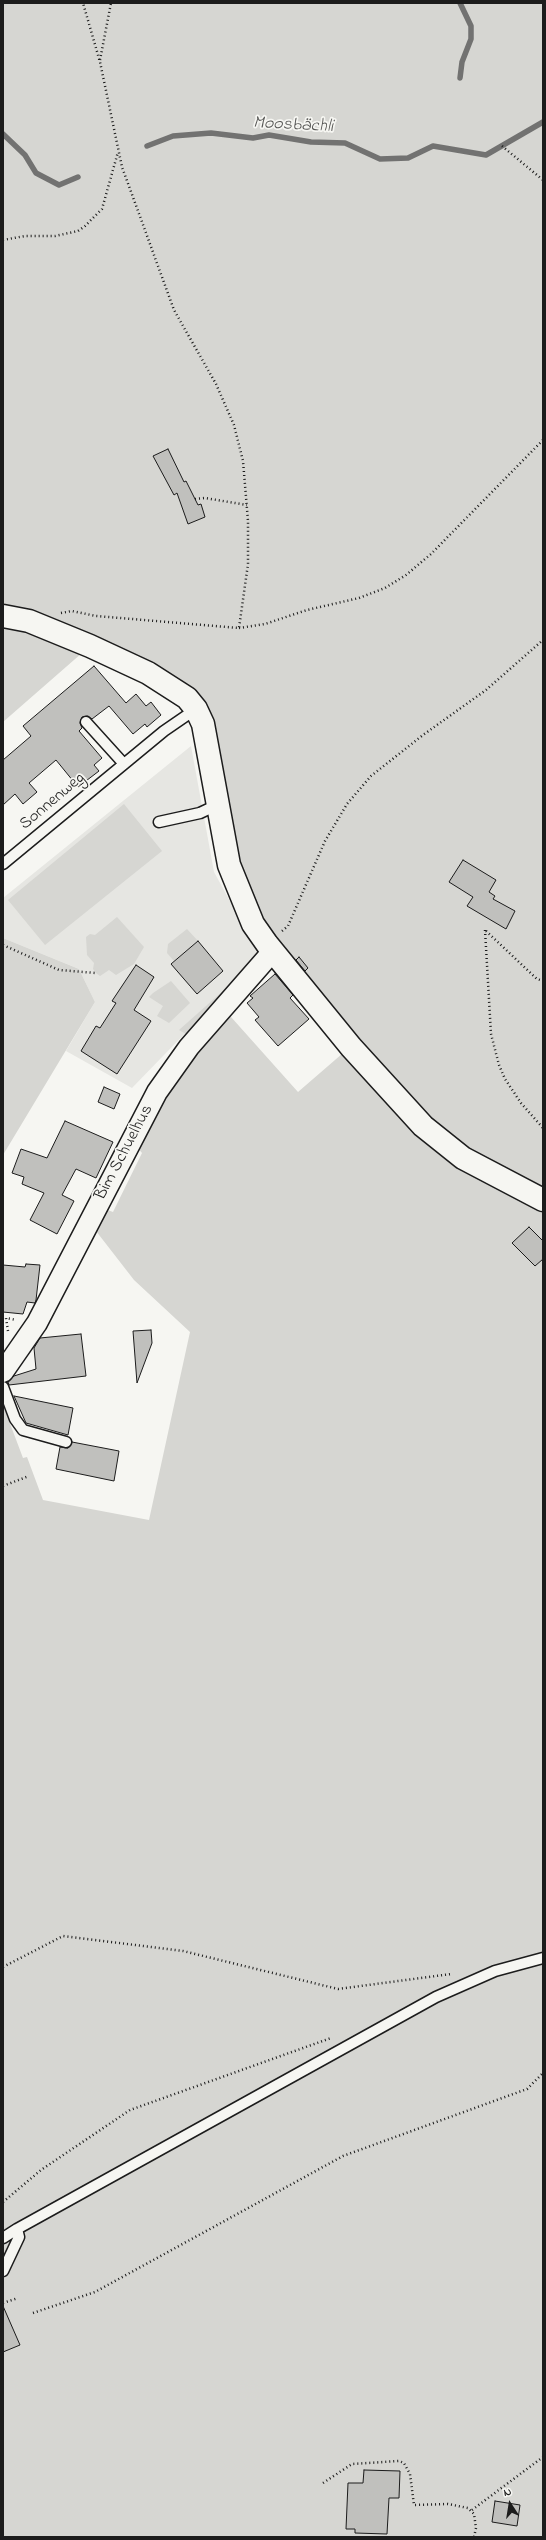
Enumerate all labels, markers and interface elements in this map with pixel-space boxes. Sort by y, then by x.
water label: Moosbächli [252,113,334,139]
street label: Sonnenweg [16,769,90,835]
street label: Bim Schuelhus [91,1102,159,1204]
north arrow [490,2484,530,2524]
text: N [502,2484,513,2501]

